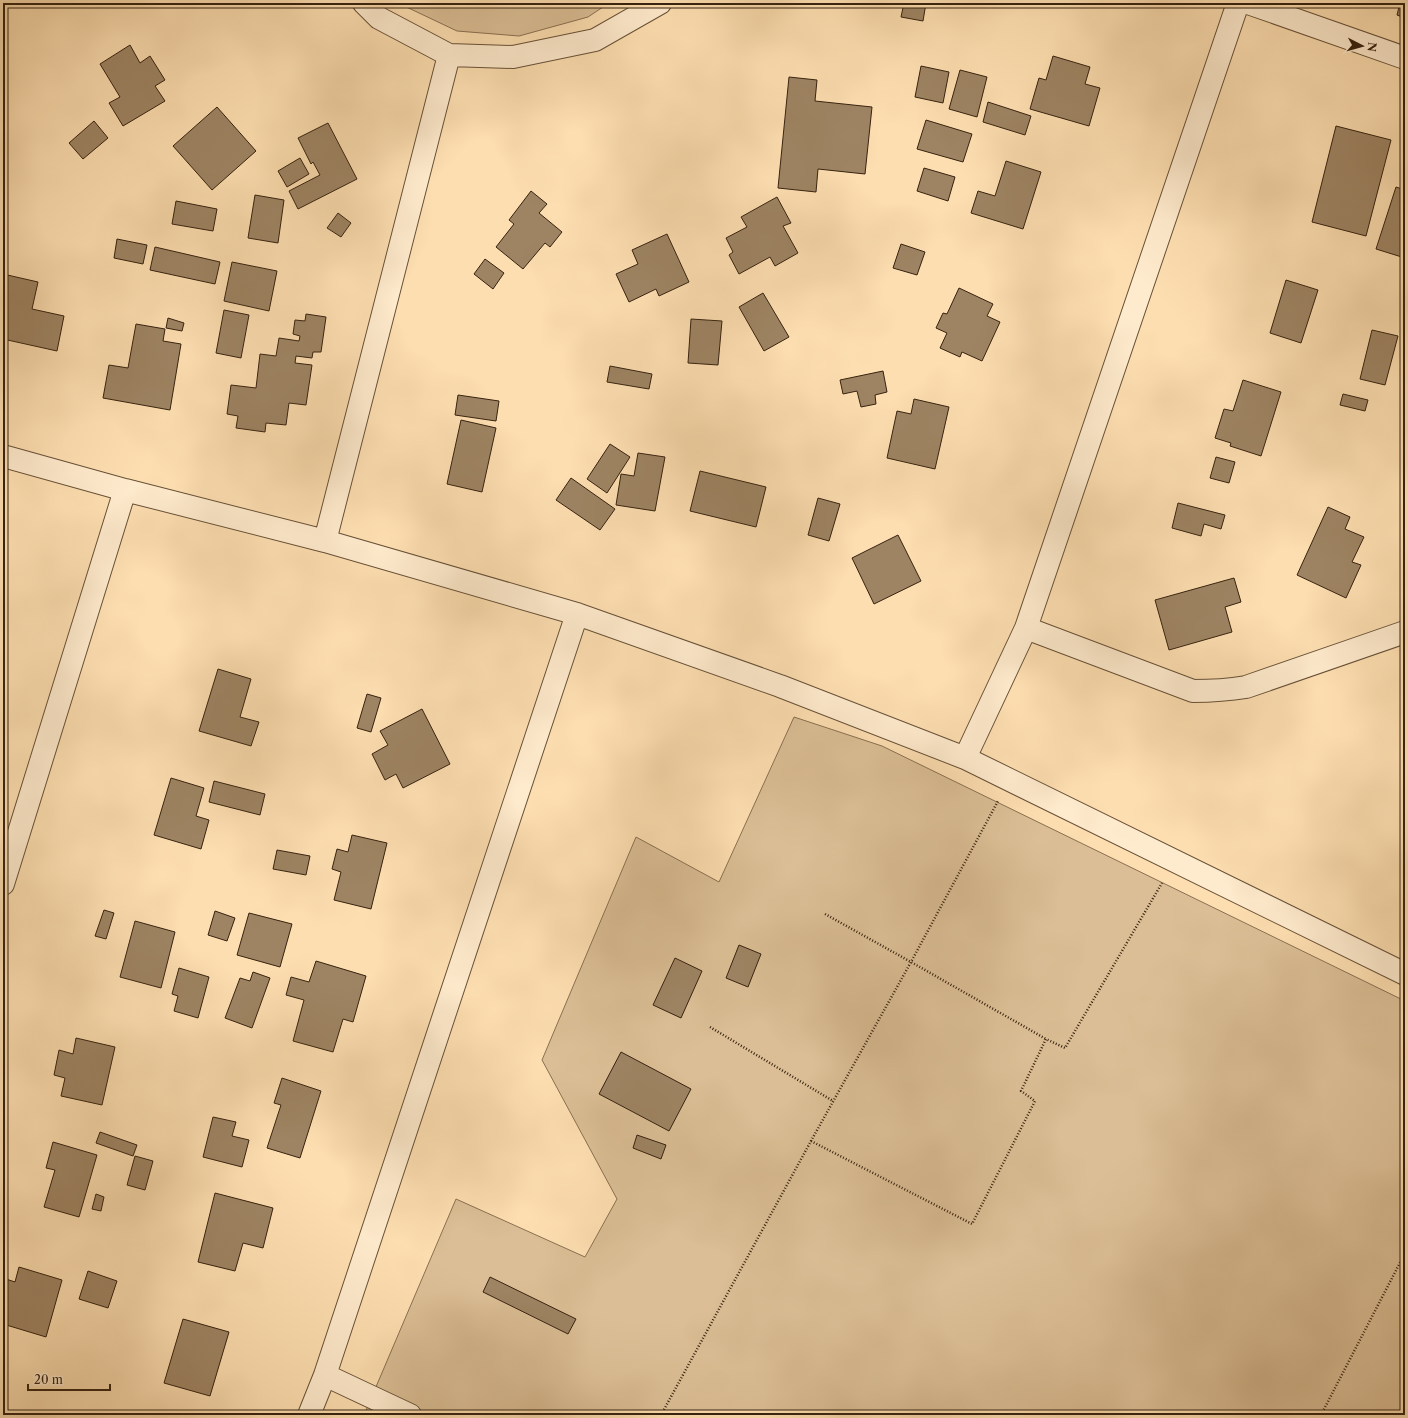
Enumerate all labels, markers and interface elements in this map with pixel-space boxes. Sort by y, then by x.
north arrow [1342,26,1382,66]
text: N [1364,42,1379,53]
scale bar [28,1366,110,1392]
text: 20 m [34,1372,63,1387]

